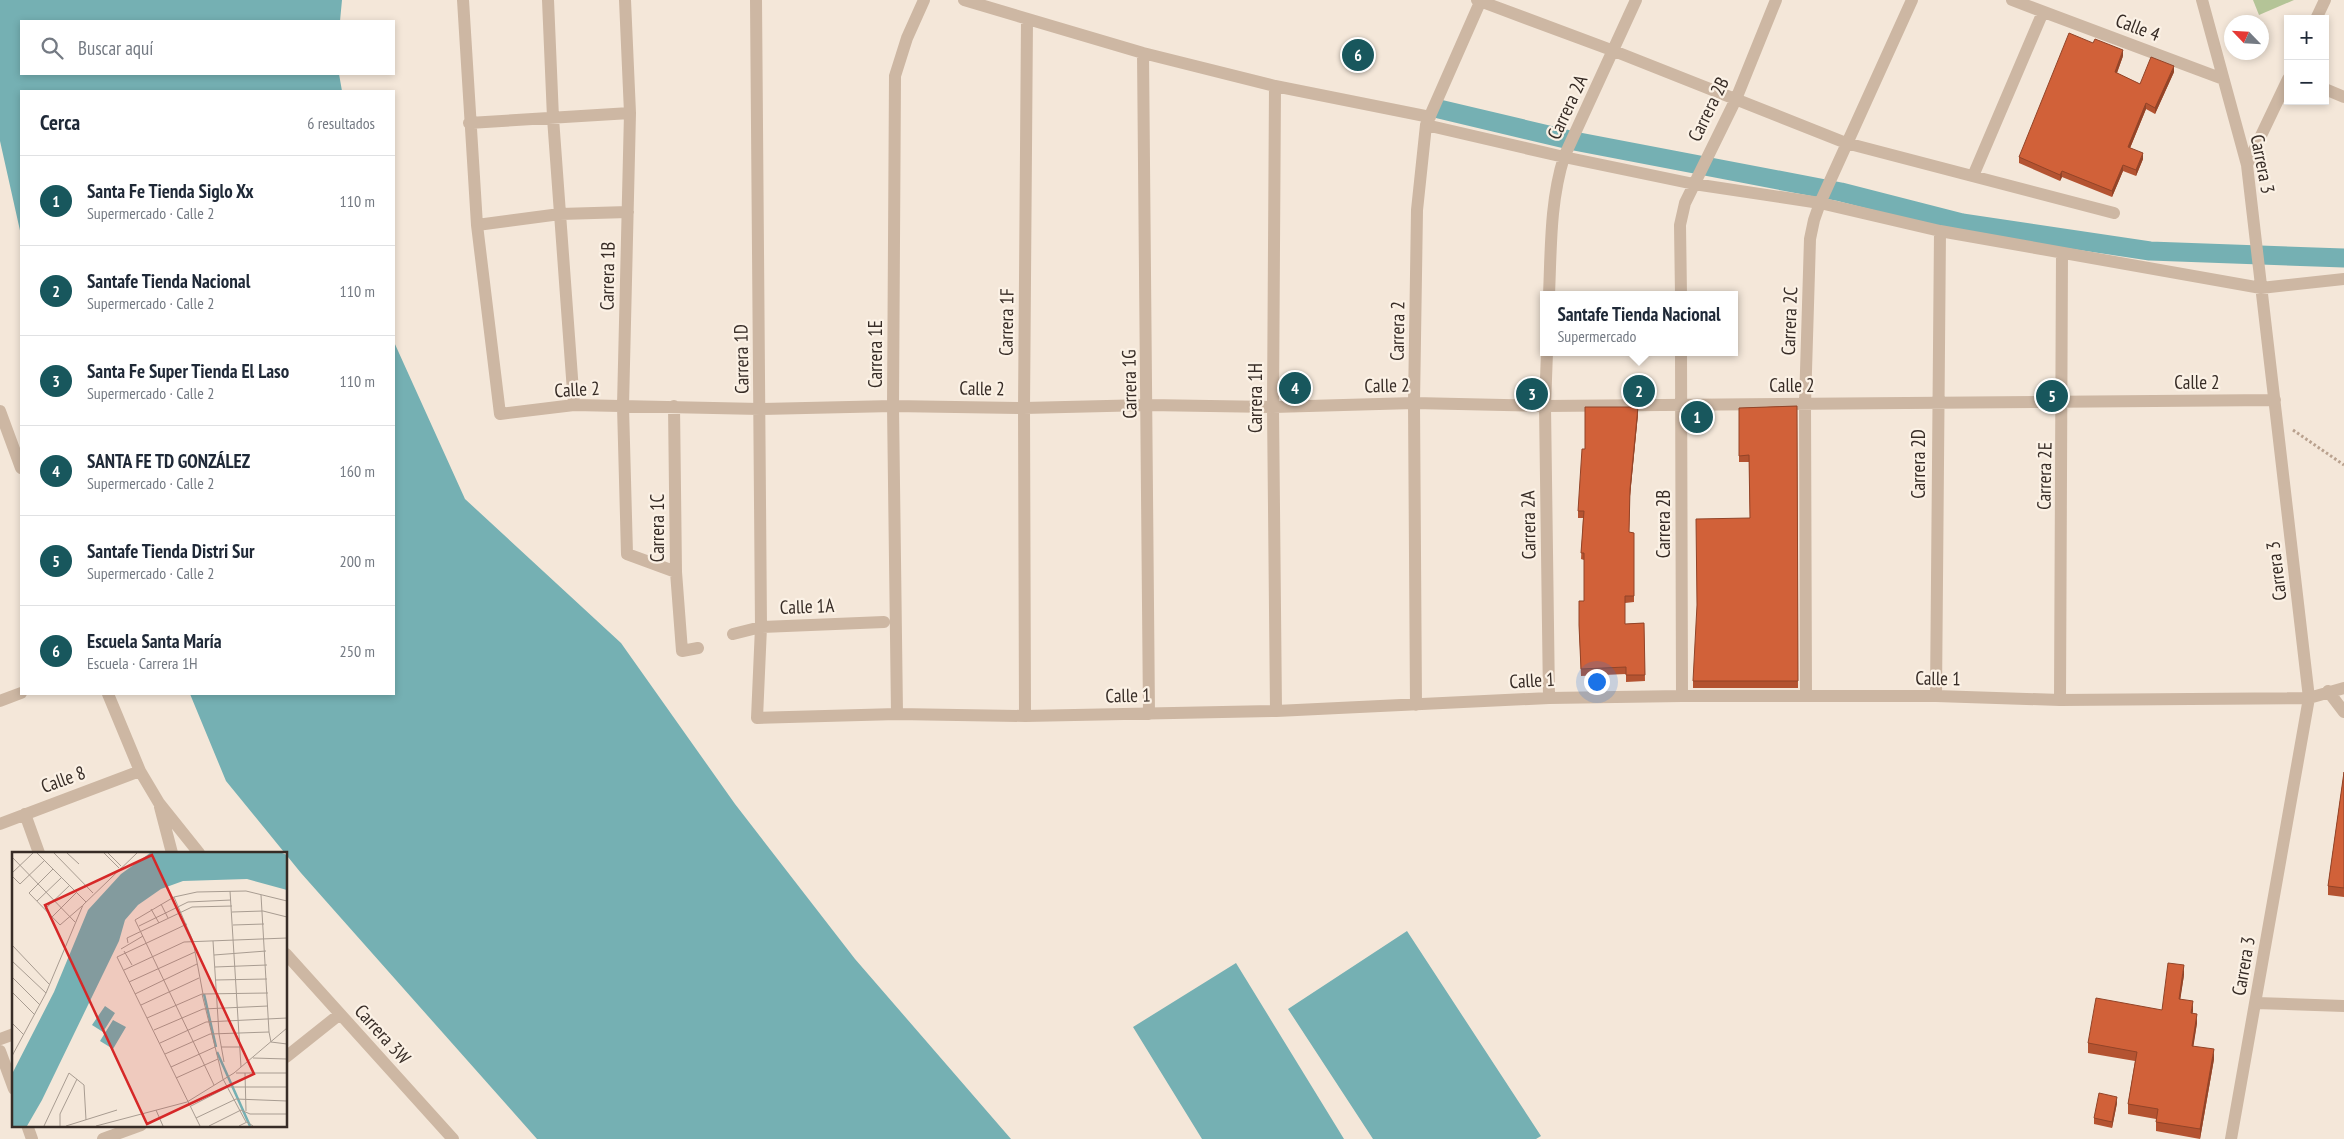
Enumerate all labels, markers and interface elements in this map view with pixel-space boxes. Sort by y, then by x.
street label: Calle 4 [2113,8,2164,46]
north arrow [2224,15,2269,60]
map controls [2284,15,2329,105]
button: + [2284,15,2329,60]
search box [20,20,395,75]
icon: search [38,34,66,62]
text: Buscar aquí [78,36,153,60]
pin: 6 [1342,36,1374,74]
button: − [2284,60,2329,105]
street label: Carrera 2A [1542,71,1592,143]
street label: Carrera 2B [1682,73,1734,145]
text: Cerca [40,109,80,136]
text: 6 resultados [307,113,375,133]
street label: Carrera 3 [2246,132,2280,196]
text: Santa Fe Tienda Siglo Xx [87,179,254,203]
text: 1 [52,191,60,211]
text: 110 m [340,191,375,211]
text: Supermercado · Calle 2 [87,203,214,223]
street label: Carrera 1B [594,241,620,311]
text: Santafe Tienda Nacional [87,269,250,293]
text: 2 [52,281,60,301]
text: 110 m [340,281,375,301]
street label: Carrera 2C [1776,286,1802,356]
street label: Carrera 1F [993,288,1019,356]
popup [1540,291,1738,356]
text: Supermercado · Calle 2 [87,293,214,313]
street label: Carrera 2 [1384,301,1410,361]
text: Santafe Tienda Nacional [1557,302,1721,326]
street label: Carrera 1E [863,320,887,388]
street label: Carrera 1D [728,324,754,394]
text: Supermercado [1557,326,1636,346]
street label: Carrera 1G [1116,349,1142,419]
text: Santa Fe Super Tienda El Laso [87,359,289,383]
street label: Carrera 1H [1243,363,1267,433]
pin: 4 [1279,369,1311,407]
street label: Calle 2 [2174,370,2220,394]
text: 3 [52,371,60,391]
text: 110 m [340,371,375,391]
pin: 2 [1623,372,1655,410]
street label: Calle 2 [1364,373,1410,397]
street label: Calle 2 [1769,373,1815,397]
pin: 3 [1516,375,1548,413]
street label: Calle 2 [554,376,600,402]
street label: Calle 2 [959,376,1005,400]
pin: 5 [2036,377,2068,415]
text: Supermercado · Calle 2 [87,383,214,403]
pin: 1 [1681,398,1713,436]
street label: Carrera 2D [1906,429,1930,499]
street label: Carrera 2E [2031,442,2057,510]
text: SANTA FE TD GONZÁLEZ [87,449,250,473]
text: 4 [52,461,60,481]
text: 160 m [340,461,375,481]
text: Supermercado · Calle 2 [87,473,214,493]
street label: Carrera 2A [1515,490,1541,560]
street label: Carrera 2B [1651,490,1675,558]
street label: Carrera 1C [645,494,669,562]
text: Santafe Tienda Distri Sur [87,539,255,563]
street label: Carrera 3 [2260,540,2292,602]
text: 5 [52,551,60,571]
text: 200 m [340,551,375,571]
text: Supermercado · Calle 2 [87,563,214,583]
street label: Calle 1A [779,593,835,619]
text: Escuela Santa María [87,629,222,653]
text: 6 [52,641,60,661]
text: 250 m [340,641,375,661]
text: Escuela · Carrera 1H [87,653,198,673]
street label: Calle 1 [1915,666,1961,690]
street label: Calle 1 [1509,667,1555,693]
your location [1584,669,1610,695]
street label: Calle 1 [1105,683,1151,707]
street label: Calle 8 [38,760,88,798]
inset map [12,852,288,1126]
street label: Carrera 3 [2226,935,2260,997]
street label: Carrera 3W [350,999,416,1069]

